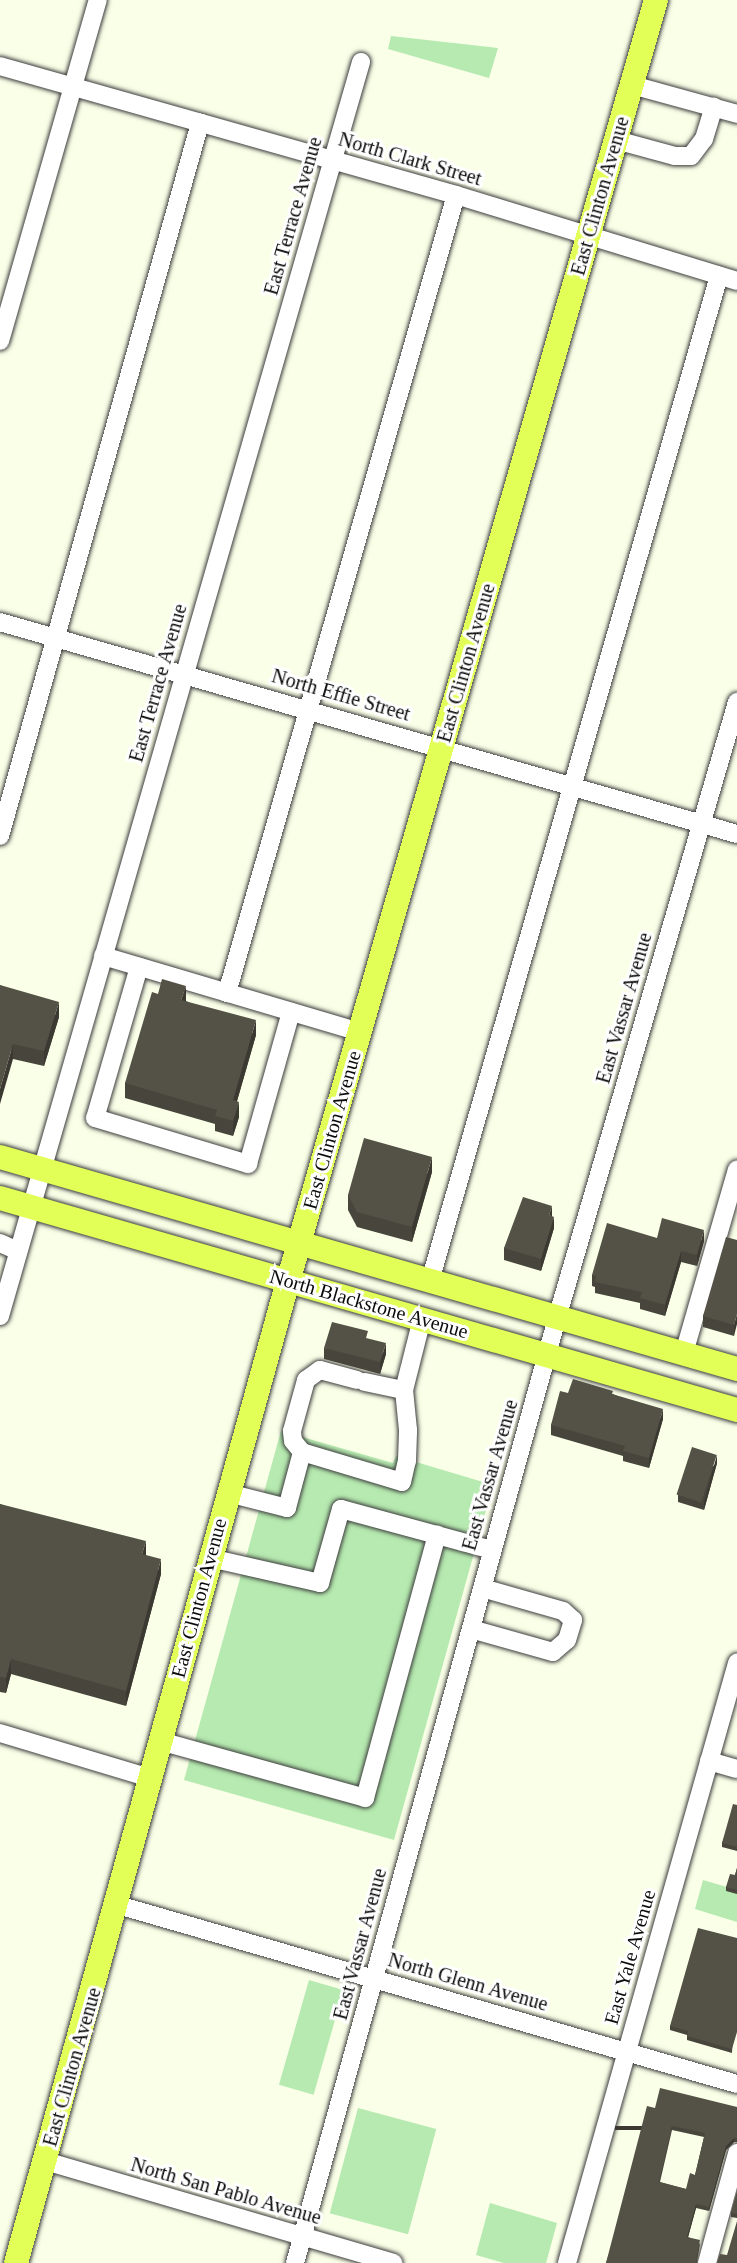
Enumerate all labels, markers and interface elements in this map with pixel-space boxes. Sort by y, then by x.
street label: East Clinton Avenue [566,113,634,279]
street label: North Clark Street [336,127,484,191]
street label: East Terrace Avenue [259,133,327,299]
street label: East Clinton Avenue [432,580,500,746]
street label: East Terrace Avenue [124,600,192,766]
street label: North Effie Street [269,664,413,726]
street label: East Vassar Avenue [591,929,657,1087]
street label: East Clinton Avenue [298,1047,366,1213]
street label: North Blackstone Avenue [267,1264,471,1344]
street label: East Vassar Avenue [457,1396,523,1554]
street label: East Clinton Avenue [166,1515,232,1681]
street label: East Vassar Avenue [328,1865,392,2023]
street label: East Yale Avenue [599,1886,661,2028]
street label: North Glenn Avenue [385,1948,551,2016]
street label: East Clinton Avenue [38,1984,106,2150]
street label: North San Pablo Avenue [128,2152,324,2230]

